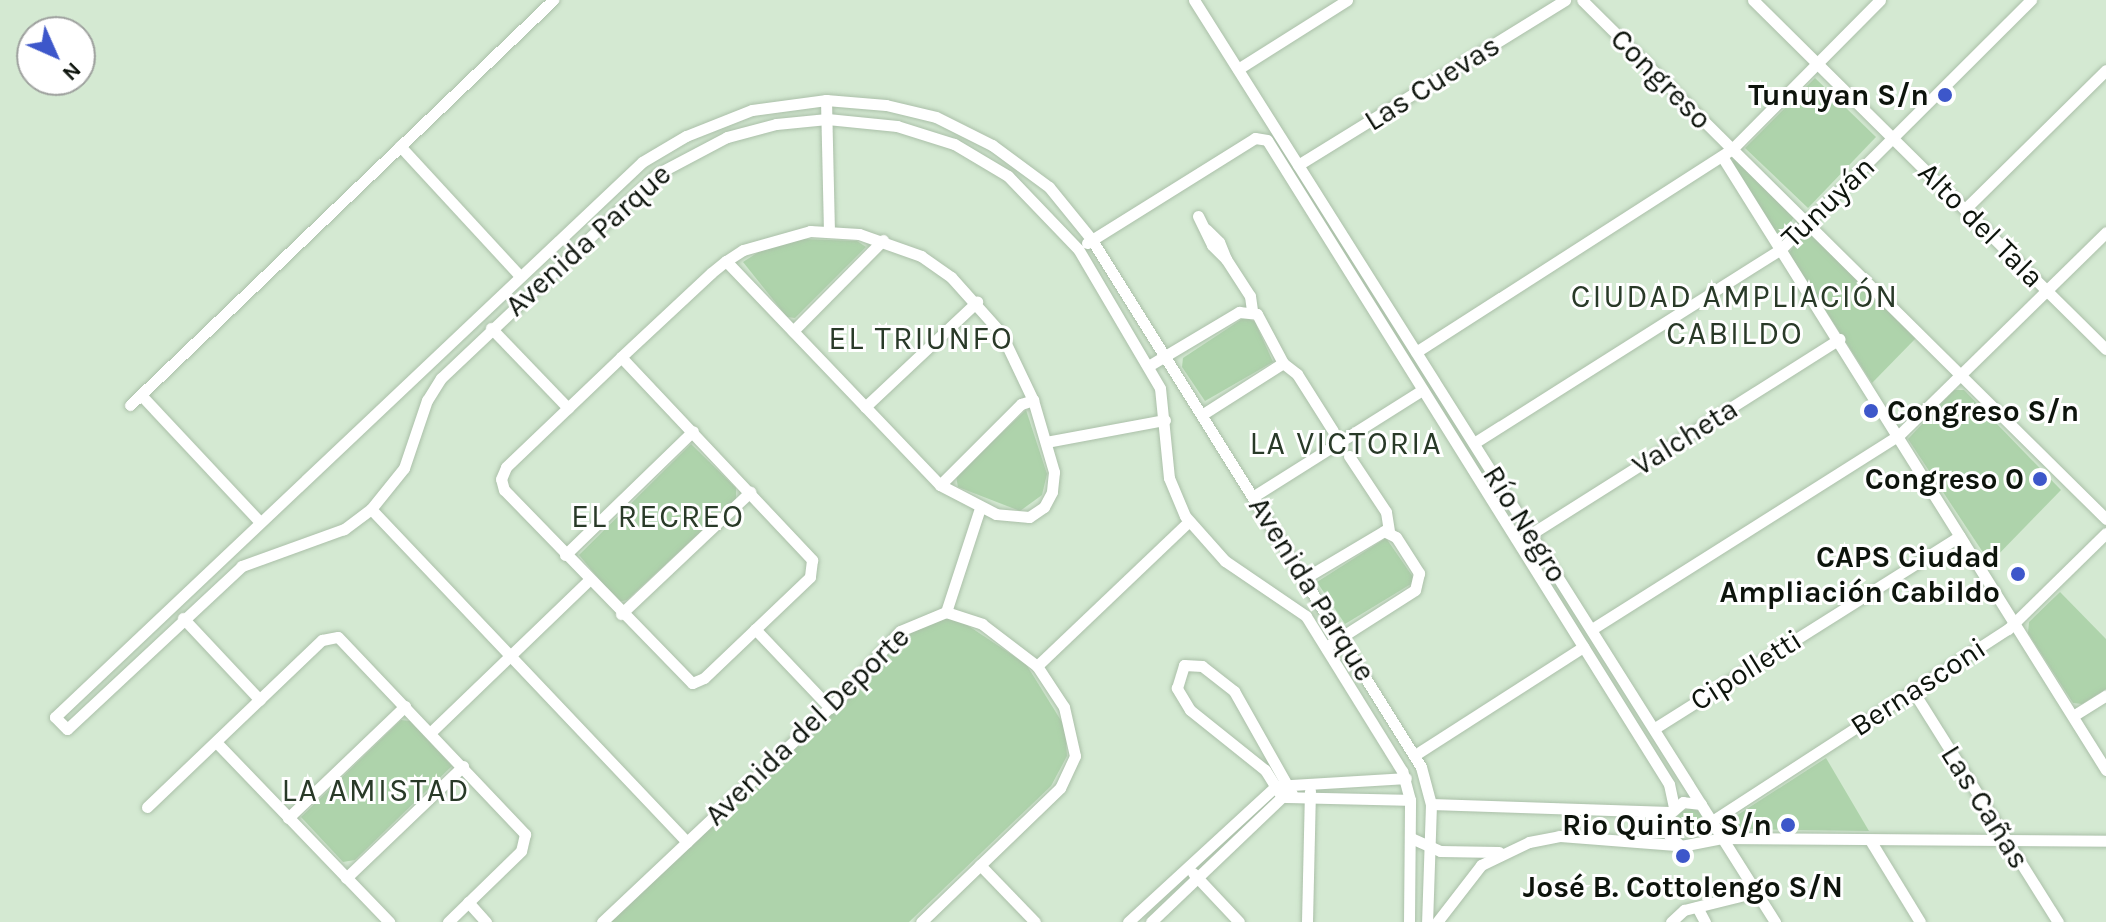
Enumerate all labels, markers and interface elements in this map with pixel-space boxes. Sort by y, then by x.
north arrow [16,16,96,96]
street label: Congreso [1603,21,1719,137]
street label: Las Cuevas [1358,27,1506,139]
text: N [57,57,86,86]
place label: Tunuyan S/n [1748,77,1929,113]
marker: Tunuyan S/n [1936,86,1954,104]
street label: Tunuyán [1774,149,1882,255]
street label: Alto del Tala [1911,155,2051,295]
street label: Avenida Parque [498,156,678,324]
district label: CIUDAD AMPLIACIÓN CABILDO [1571,279,1899,354]
district label: EL TRIUNFO [828,320,1014,358]
street label: Valcheta [1626,391,1744,483]
place label: Congreso S/n [1887,393,2079,429]
marker: Congreso S/n [1862,402,1880,420]
district label: LA VICTORIA [1249,425,1443,463]
street label: Río Negro [1475,459,1575,589]
place label: Congreso 0 [1865,461,2024,497]
marker: Congreso 0 [2031,470,2049,488]
street label: Avenida Parque [1241,490,1383,688]
district label: EL RECREO [571,498,745,536]
place label: CAPS Ciudad Ampliación Cabildo [1720,539,2000,610]
marker: CAPS Ciudad Ampliación Cabildo [2007,563,2029,585]
street label: Avenida del Deporte [697,619,917,833]
street label: Cipolletti [1683,622,1809,718]
street label: Bernasconi [1844,630,1992,744]
street label: Las Cañas [1933,739,2037,875]
district label: LA AMISTAD [282,772,470,810]
place label: Rio Quinto S/n [1562,807,1772,843]
marker: Rio Quinto S/n [1779,816,1797,834]
marker: José B. Cottolengo S/N [1674,847,1692,865]
place label: José B. Cottolengo S/N [1523,869,1843,905]

